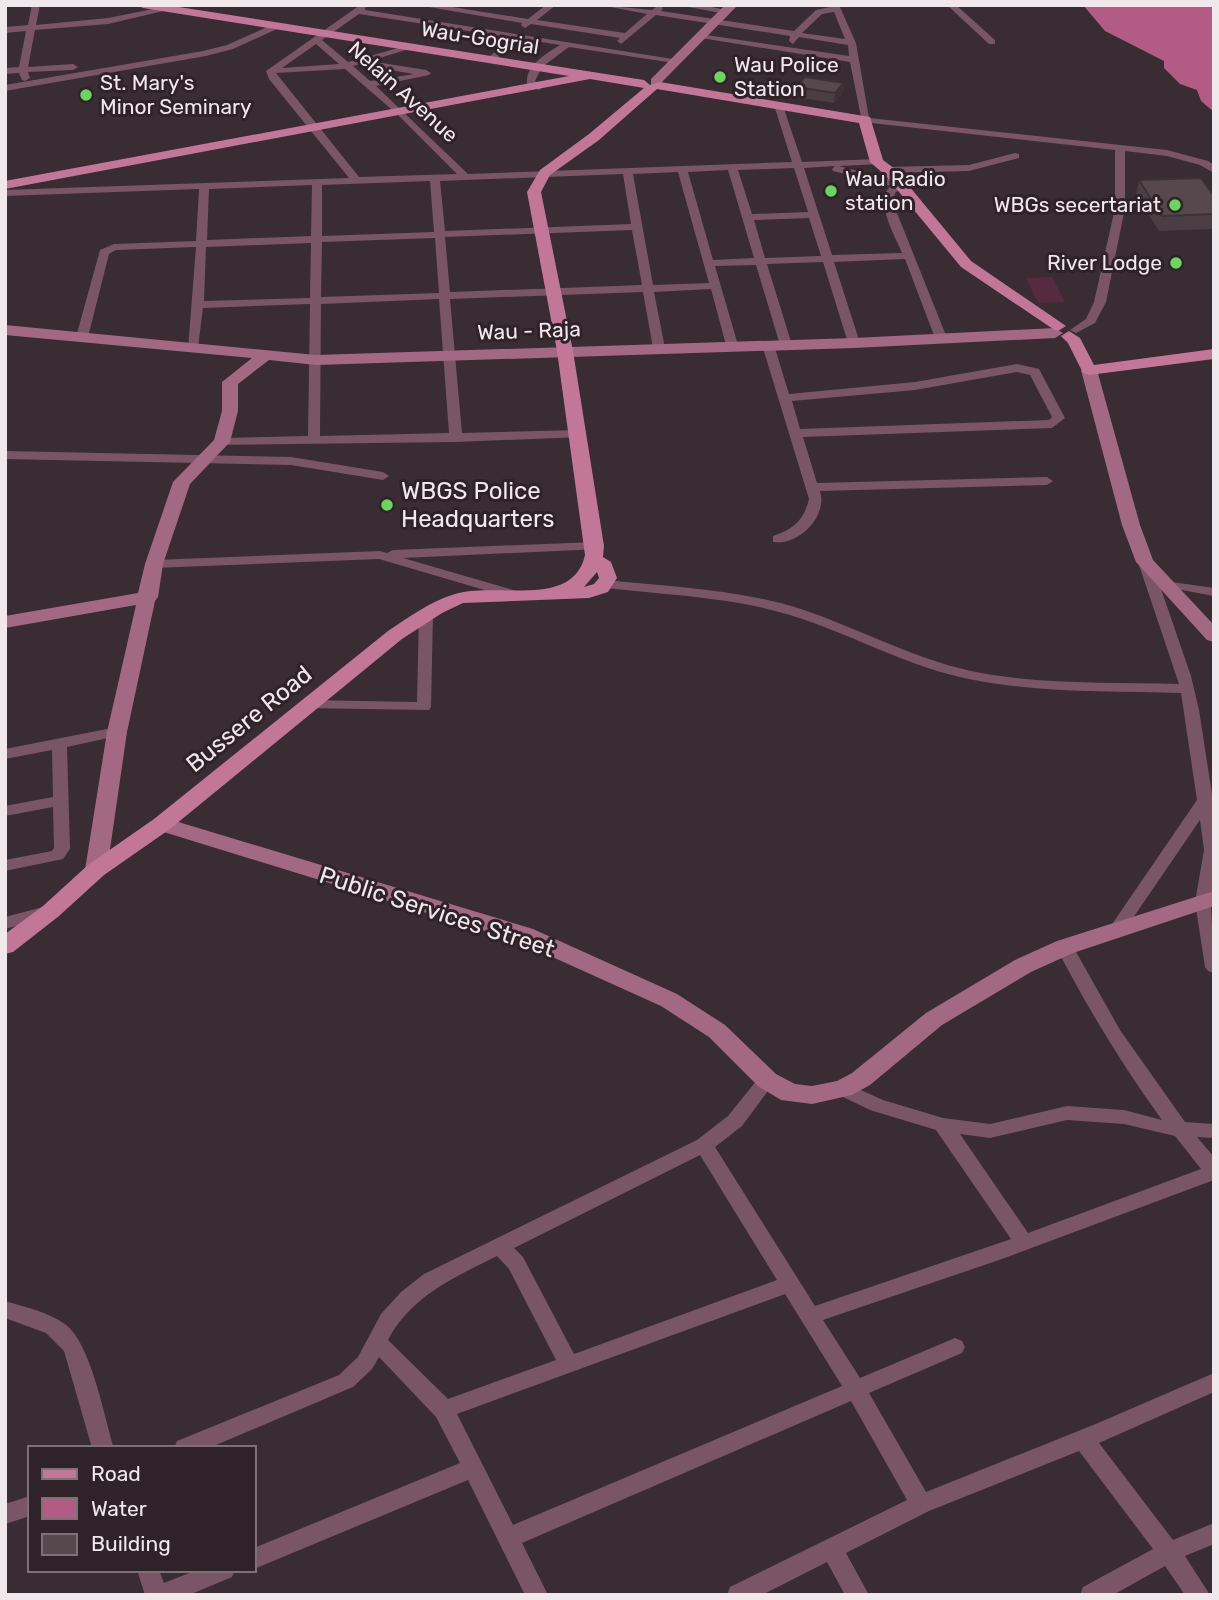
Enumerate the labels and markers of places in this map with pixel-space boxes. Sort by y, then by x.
place label: Wau Police Station [734,52,839,101]
marker: Wau Police Station [712,69,728,85]
place label: St. Mary's Minor Seminary [100,70,252,119]
marker: St. Mary's Minor Seminary [78,87,94,103]
place label: Wau Radio station [845,166,946,215]
marker: Wau Radio station [823,183,839,199]
place label: WBGs secertariat [994,192,1161,217]
marker: WBGs secertariat [1167,197,1183,213]
place label: River Lodge [1047,250,1162,275]
marker: River Lodge [1168,255,1184,271]
place label: WBGS Police Headquarters [401,477,554,533]
marker: WBGS Police Headquarters [379,497,395,513]

